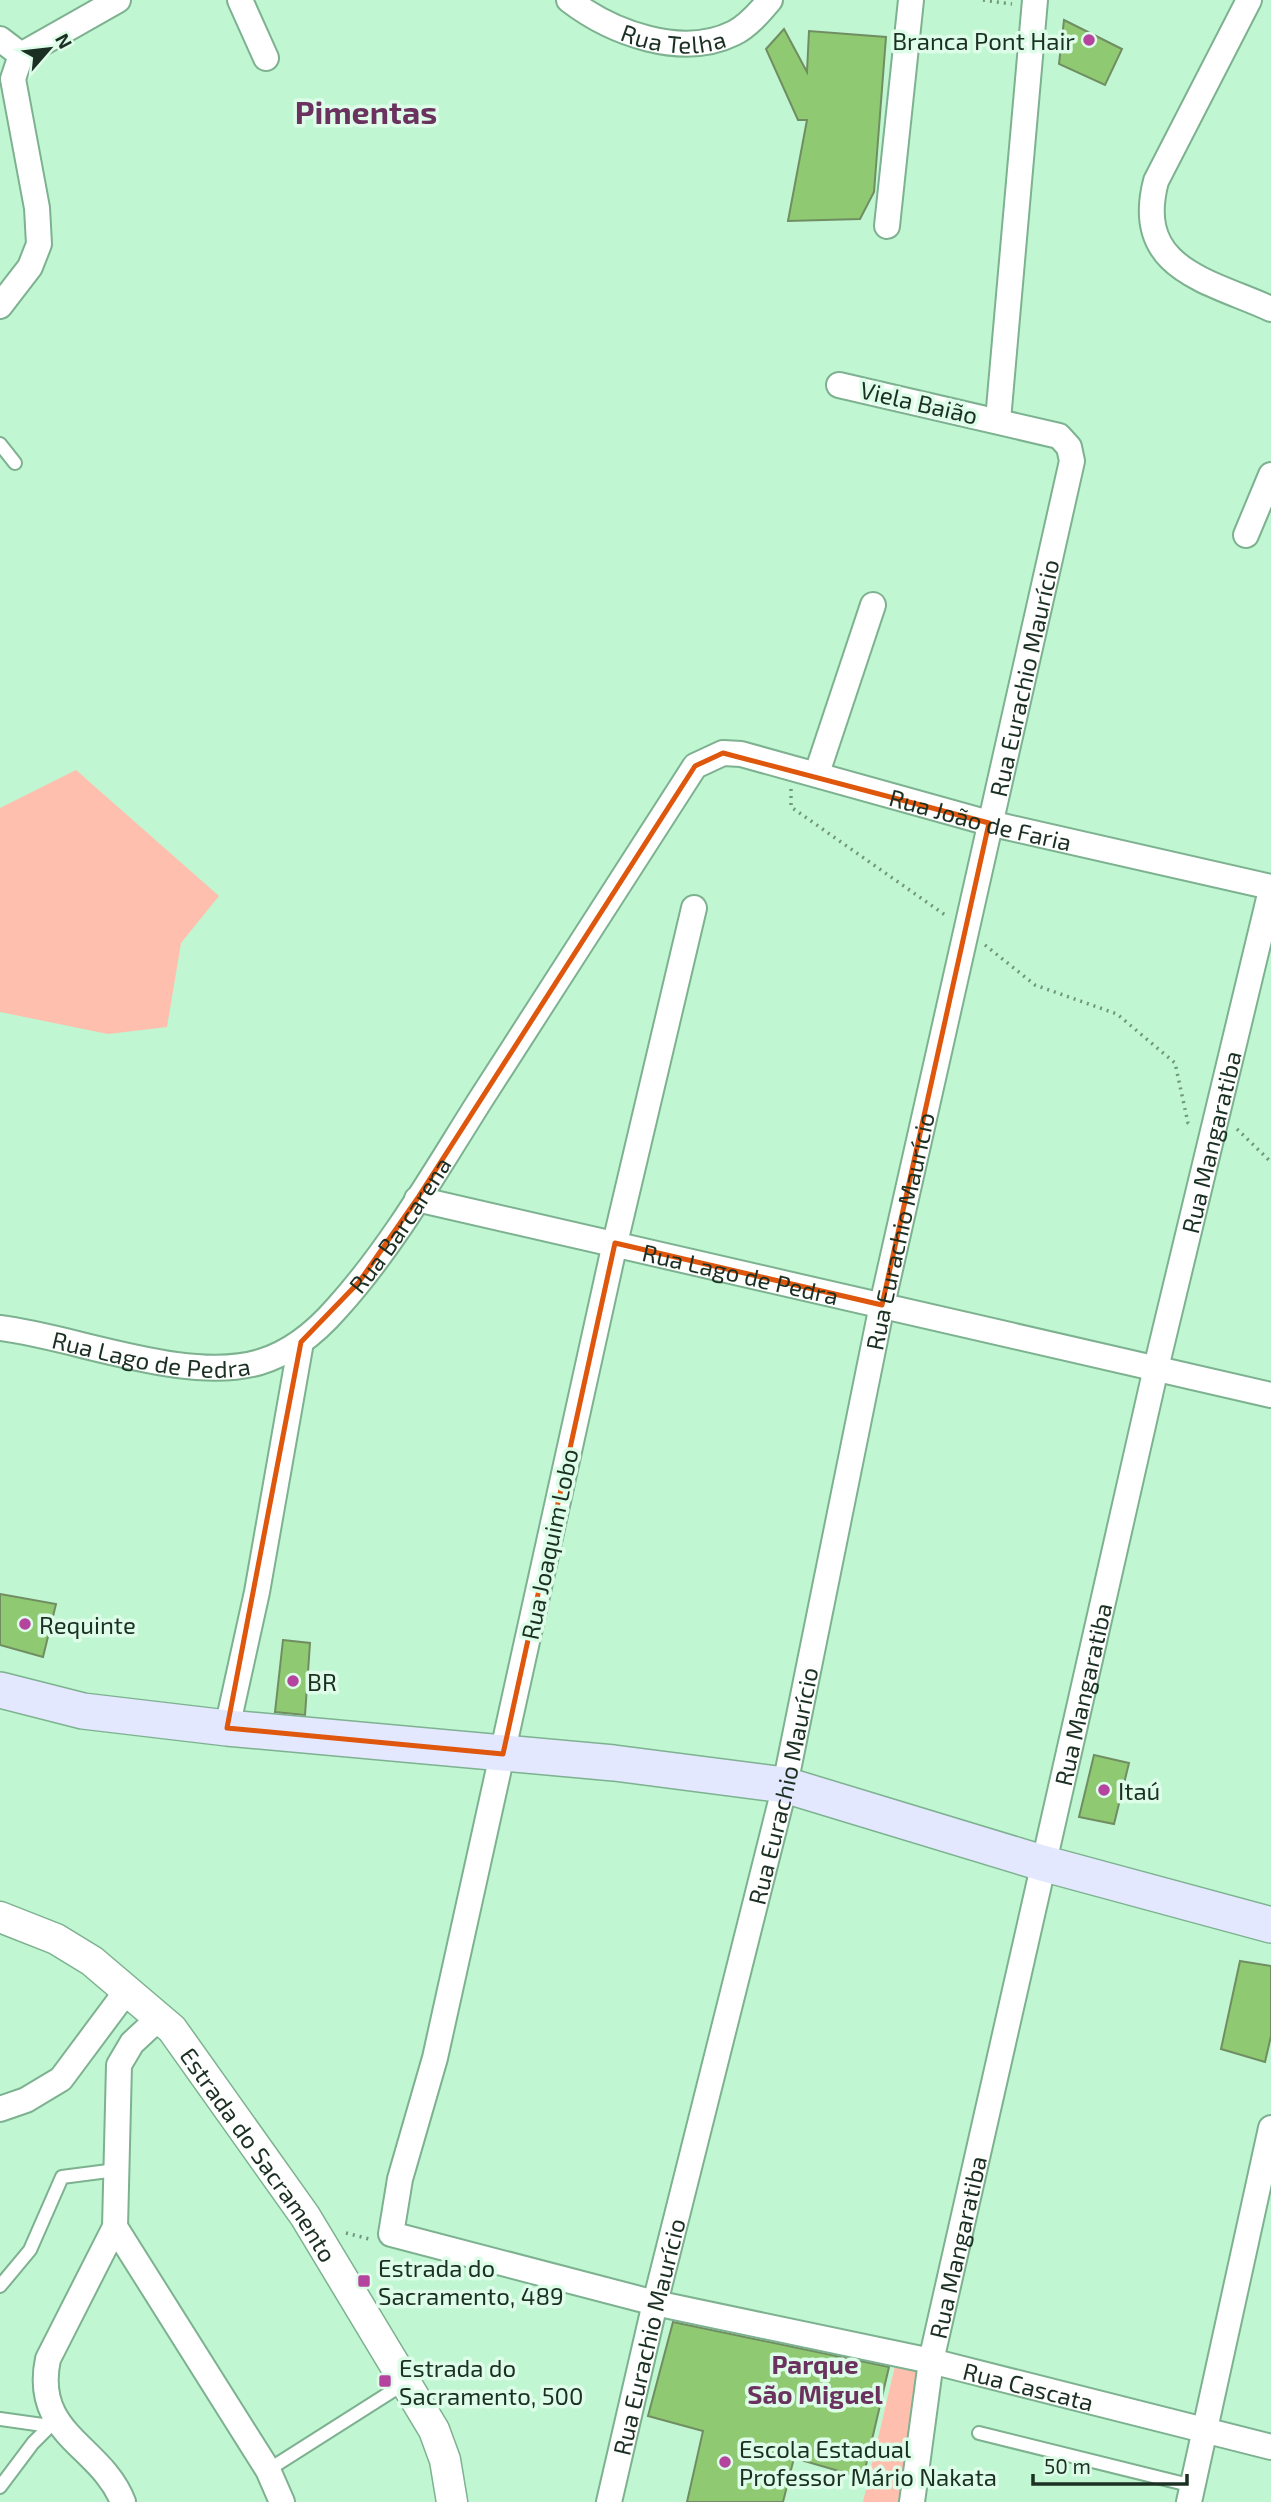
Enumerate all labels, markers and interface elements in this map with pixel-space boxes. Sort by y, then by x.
north arrow [14,14,84,84]
street label: Rua Telha [617,17,729,58]
place label: Branca Pont Hair [892,26,1075,55]
text: N [51,29,78,52]
marker: Branca Pont Hair [1081,32,1097,48]
district label: Pimentas [295,92,437,130]
street label: Viela Baião [857,374,981,430]
street label: Rua Eurachio Maurício [982,556,1064,799]
street label: Rua João de Faria [886,782,1075,856]
street label: Rua Mangaratiba [1174,1048,1246,1236]
street label: Rua Eurachio Maurício [859,1109,939,1352]
street label: Rua Barcarena [342,1151,456,1298]
street label: Rua Lago de Pedra [640,1237,842,1310]
street label: Rua Lago de Pedra [49,1324,252,1382]
street label: Rua Joaquim Lobo [515,1446,583,1642]
street label: Rua Mangaratiba [1047,1600,1117,1788]
place label: Requinte [39,1610,136,1639]
marker: Requinte [17,1616,33,1632]
street label: Rua Eurachio Maurício [741,1665,823,1907]
place label: BR [307,1667,337,1696]
marker: BR [285,1673,301,1689]
place label: Itaú [1118,1776,1160,1805]
marker: Itaú [1096,1782,1112,1798]
street label: Estrada do Sacramento [175,2041,343,2267]
street label: Rua Mangaratiba [922,2153,992,2341]
street label: Rua Eurachio Maurício [606,2215,690,2458]
place label: Estrada do Sacramento, 489 [378,2253,564,2310]
marker: Estrada do Sacramento, 489 [356,2273,372,2289]
district label: Parque São Miguel [747,2348,883,2409]
place label: Estrada do Sacramento, 500 [399,2353,583,2410]
street label: Rua Cascata [960,2355,1097,2416]
marker: Estrada do Sacramento, 500 [377,2373,393,2389]
place label: Escola Estadual Professor Mário Nakata [739,2434,997,2491]
scale bar [1033,2442,1187,2486]
text: 50 m [1044,2453,1091,2478]
marker: Escola Estadual Professor Mário Nakata [717,2454,733,2470]

